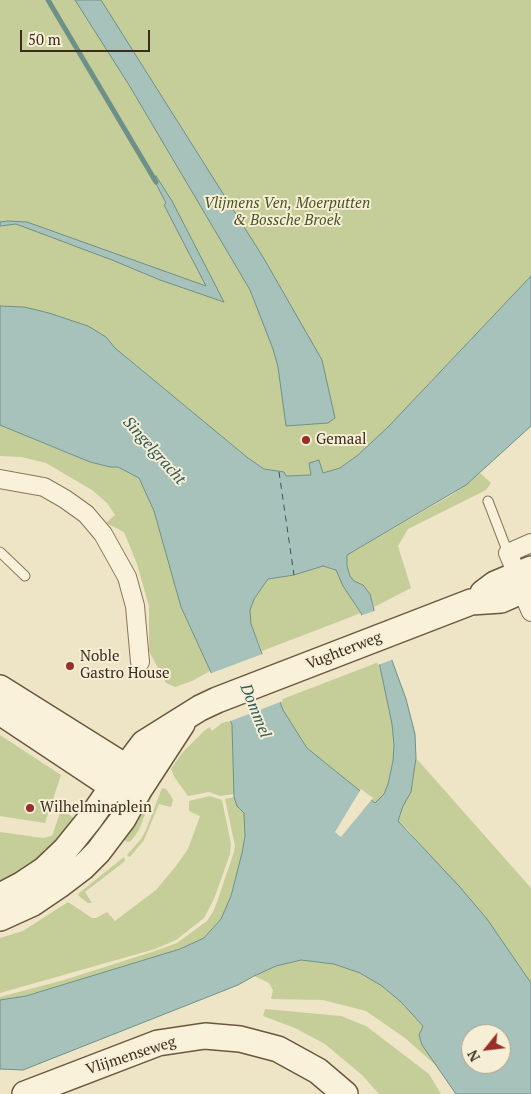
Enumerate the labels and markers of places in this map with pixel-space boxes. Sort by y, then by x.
place label: Gemaal [316,431,366,449]
marker: Gemaal [300,434,312,446]
place label: Noble Gastro House [80,648,170,683]
marker: Noble Gastro House [64,660,76,672]
place label: Wilhelminaplein [40,799,152,817]
marker: Wilhelminaplein [24,802,36,814]

